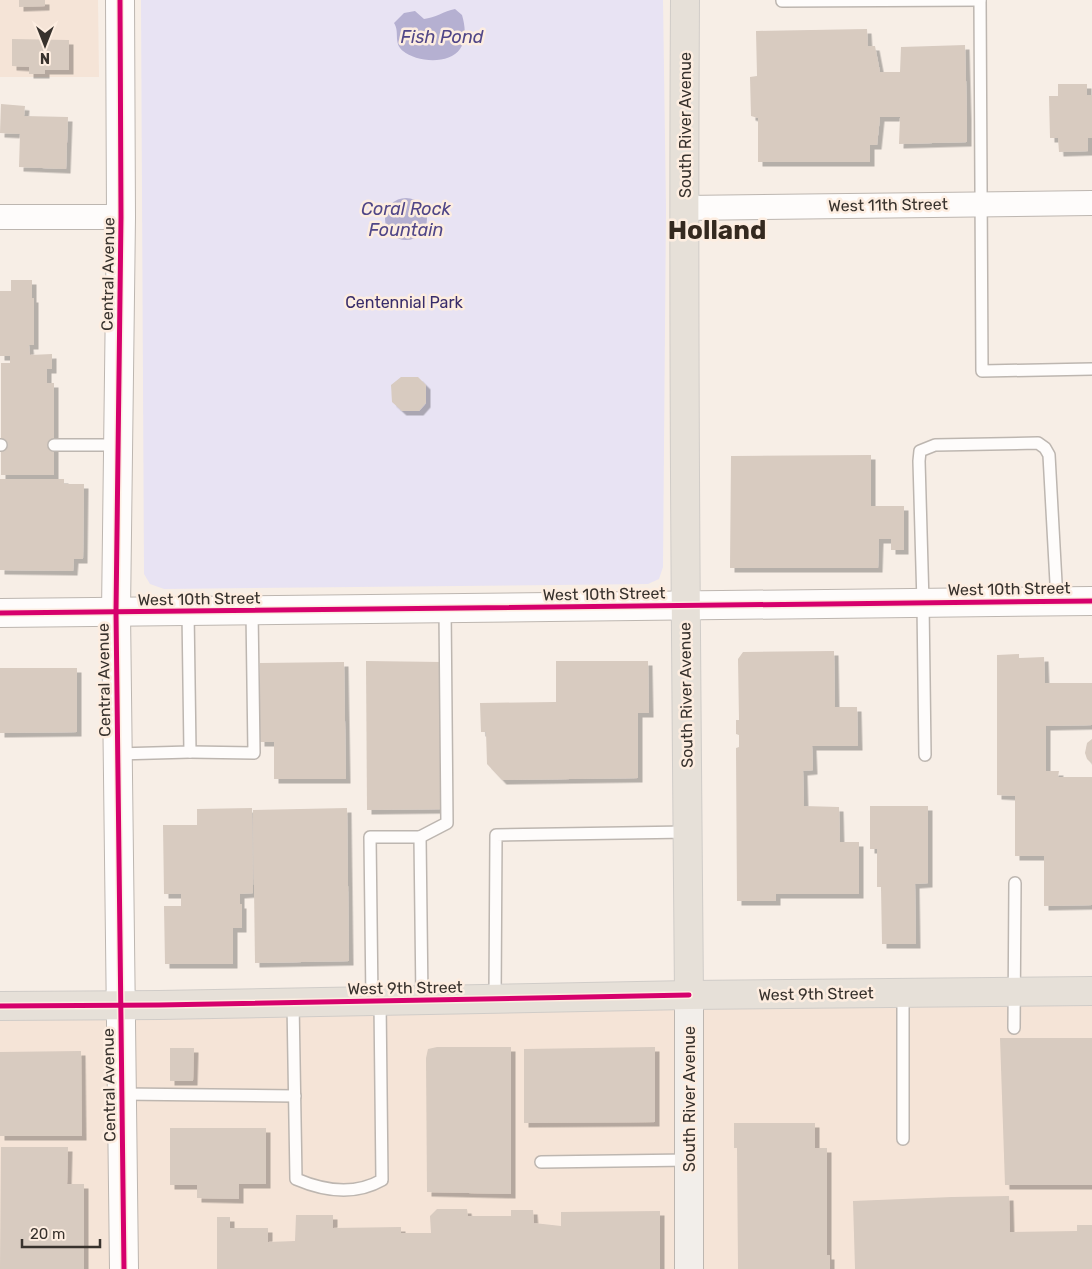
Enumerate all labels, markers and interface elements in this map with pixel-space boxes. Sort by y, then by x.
north arrow [20,20,70,70]
water label: Fish Pond [401,26,484,48]
text: N [40,49,50,66]
street label: South River Avenue [676,52,695,198]
street label: West 11th Street [828,194,948,216]
water label: Coral Rock Fountain [361,198,452,241]
district label: Holland [668,215,766,246]
street label: Central Avenue [98,217,118,331]
park label: Centennial Park [345,293,464,312]
street label: West 10th Street [947,578,1071,600]
street label: West 10th Street [542,583,666,605]
street label: West 10th Street [137,588,261,610]
street label: South River Avenue [675,622,697,768]
street label: Central Avenue [94,623,114,737]
street label: West 9th Street [347,977,463,999]
street label: West 9th Street [758,983,874,1005]
street label: South River Avenue [680,1026,699,1172]
street label: Central Avenue [99,1028,119,1142]
scale bar [22,1216,100,1248]
text: 20 m [30,1225,65,1243]

